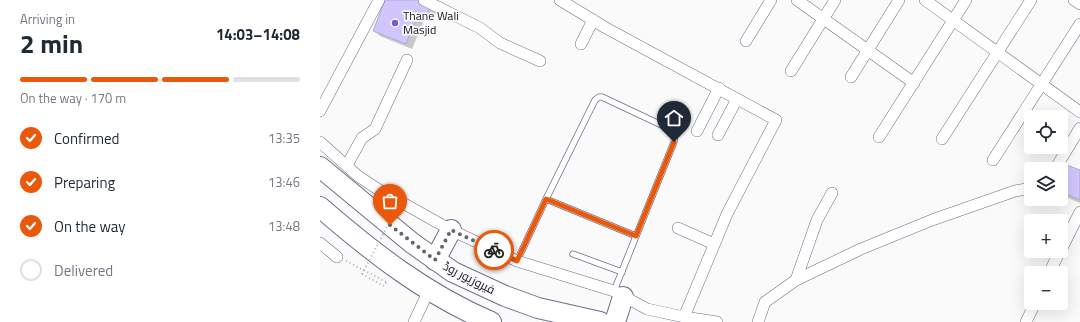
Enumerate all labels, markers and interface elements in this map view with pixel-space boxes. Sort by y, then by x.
place label: Thane Wali Masjid [403,6,459,39]
text: Arriving in [20,9,75,29]
marker: Thane Wali Masjid [390,18,400,28]
text: 14:03–14:08 [216,23,300,46]
text: 2 min [20,24,83,63]
text: On the way · 170 m [20,88,126,108]
pin [657,101,691,142]
icon: home [663,107,685,129]
map controls [1024,110,1068,310]
button: locate [1024,110,1068,154]
icon: check [20,127,42,149]
text: Confirmed [54,127,119,150]
text: 13:35 [268,128,300,148]
button: layers [1024,162,1068,206]
icon: check [20,171,42,193]
text: Preparing [54,171,115,194]
text: 13:46 [268,172,300,192]
pin [373,184,407,225]
icon: bag [379,190,401,212]
button: + [1024,214,1068,258]
icon: check [20,215,42,237]
text: On the way [54,215,126,238]
text: 13:48 [268,216,300,236]
courier [474,230,514,270]
icon: bike [483,239,505,261]
street label: فیروزپور روڈ [440,256,499,299]
text: Delivered [54,259,113,282]
button: − [1024,266,1068,310]

